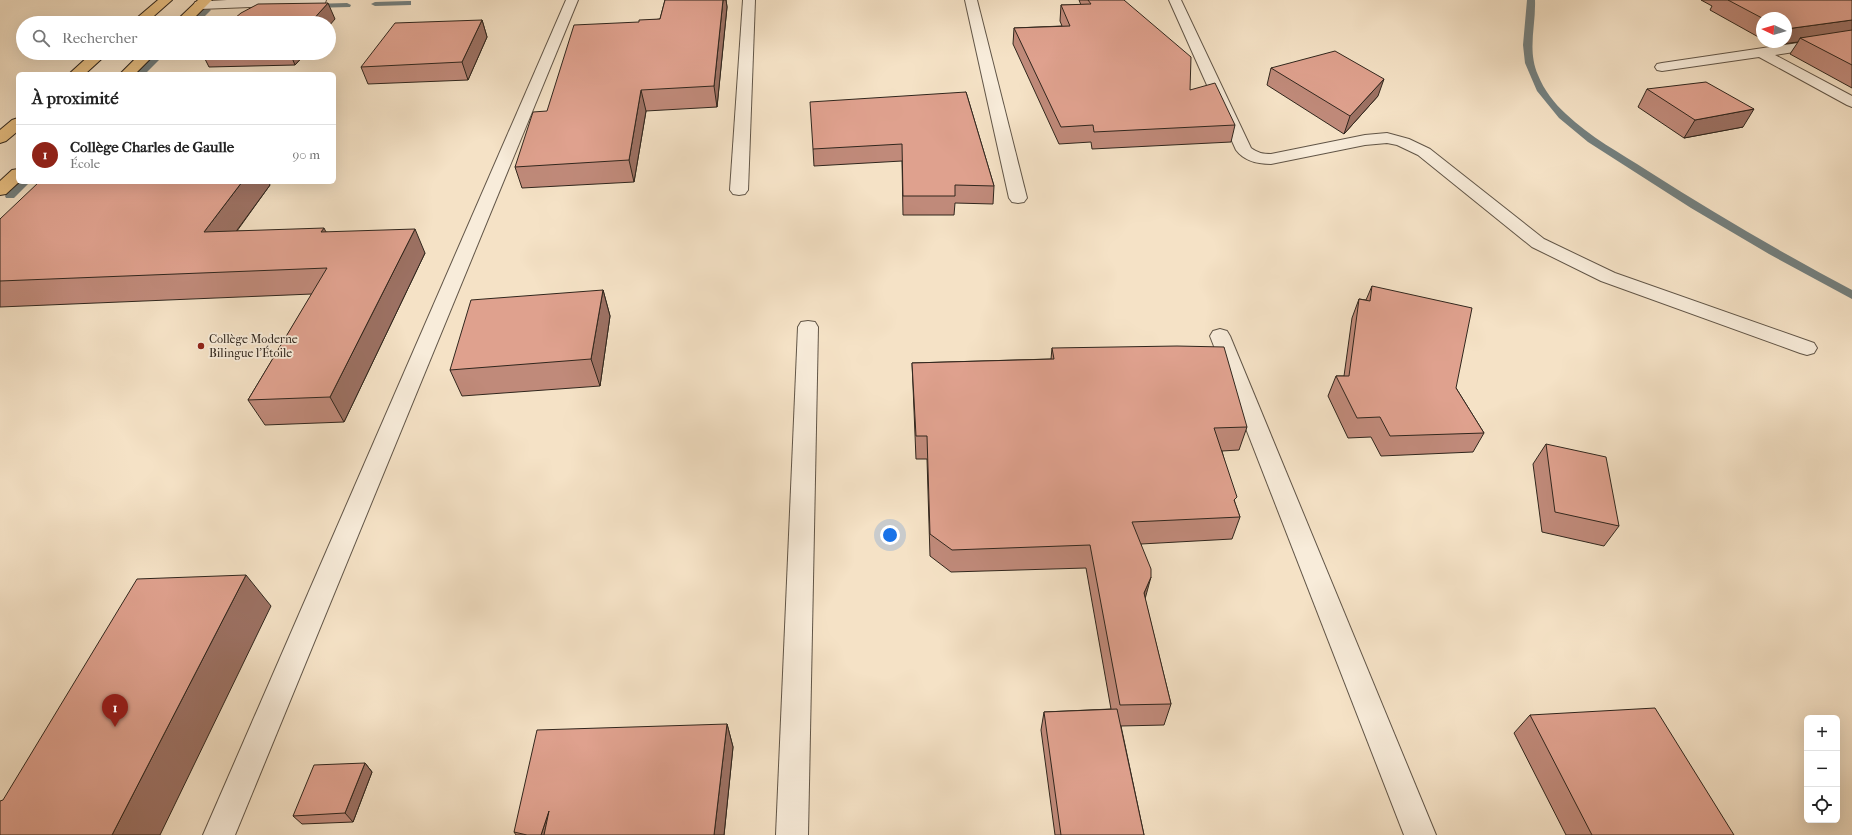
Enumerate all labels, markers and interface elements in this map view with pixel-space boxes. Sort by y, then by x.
north arrow [1756,12,1792,48]
search box [16,16,336,60]
icon: search [30,27,52,49]
text: Rechercher [62,29,137,47]
text: À proximité [32,88,119,108]
text: Collège Charles de Gaulle [70,138,234,156]
text: 1 [43,147,47,162]
text: 90 m [292,147,320,162]
text: École [70,156,100,171]
place label: Collège Moderne Bilingue l'Étoile [209,332,298,360]
marker: Collège Moderne Bilingue l'Étoile [196,341,206,351]
your location [880,525,900,545]
pin: 1 [102,694,128,727]
map controls [1804,715,1840,823]
button: + [1804,715,1840,751]
button: − [1804,751,1840,787]
button: locate [1804,787,1840,823]

